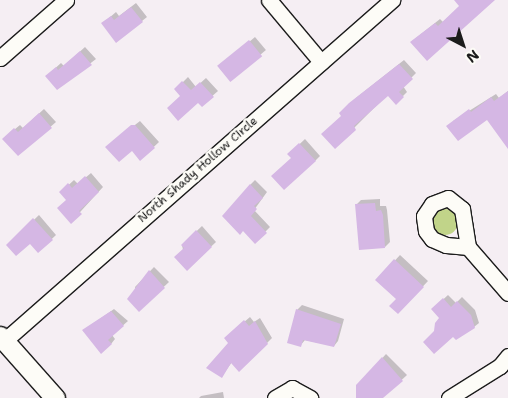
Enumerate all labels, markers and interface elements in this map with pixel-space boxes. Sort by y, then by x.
north arrow [438,20,488,70]
text: N [463,46,483,67]
street label: North Shady Hollow Circle [135,114,261,226]

